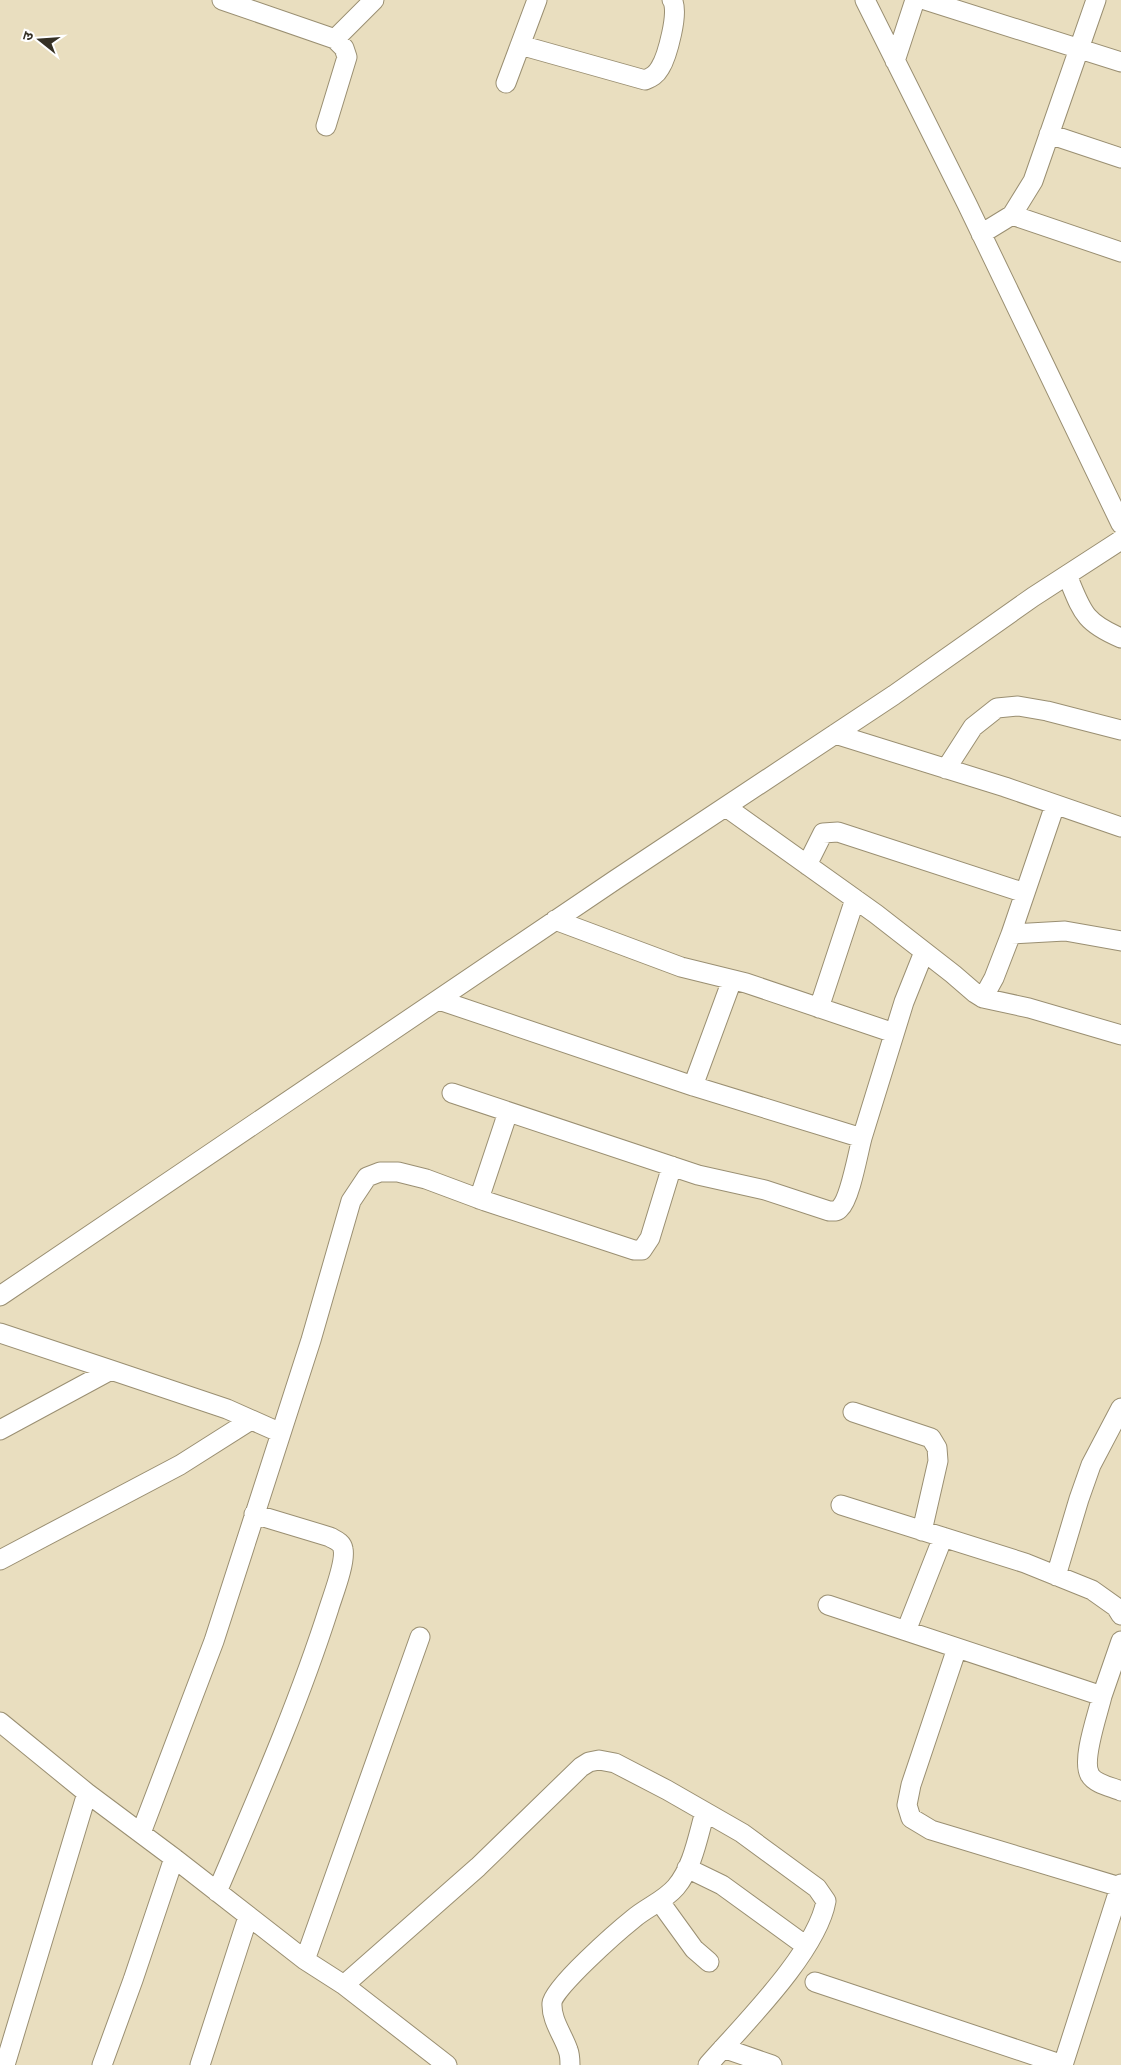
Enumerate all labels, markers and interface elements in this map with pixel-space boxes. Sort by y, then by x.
north arrow [15,15,65,65]
text: उ [19,29,37,42]

